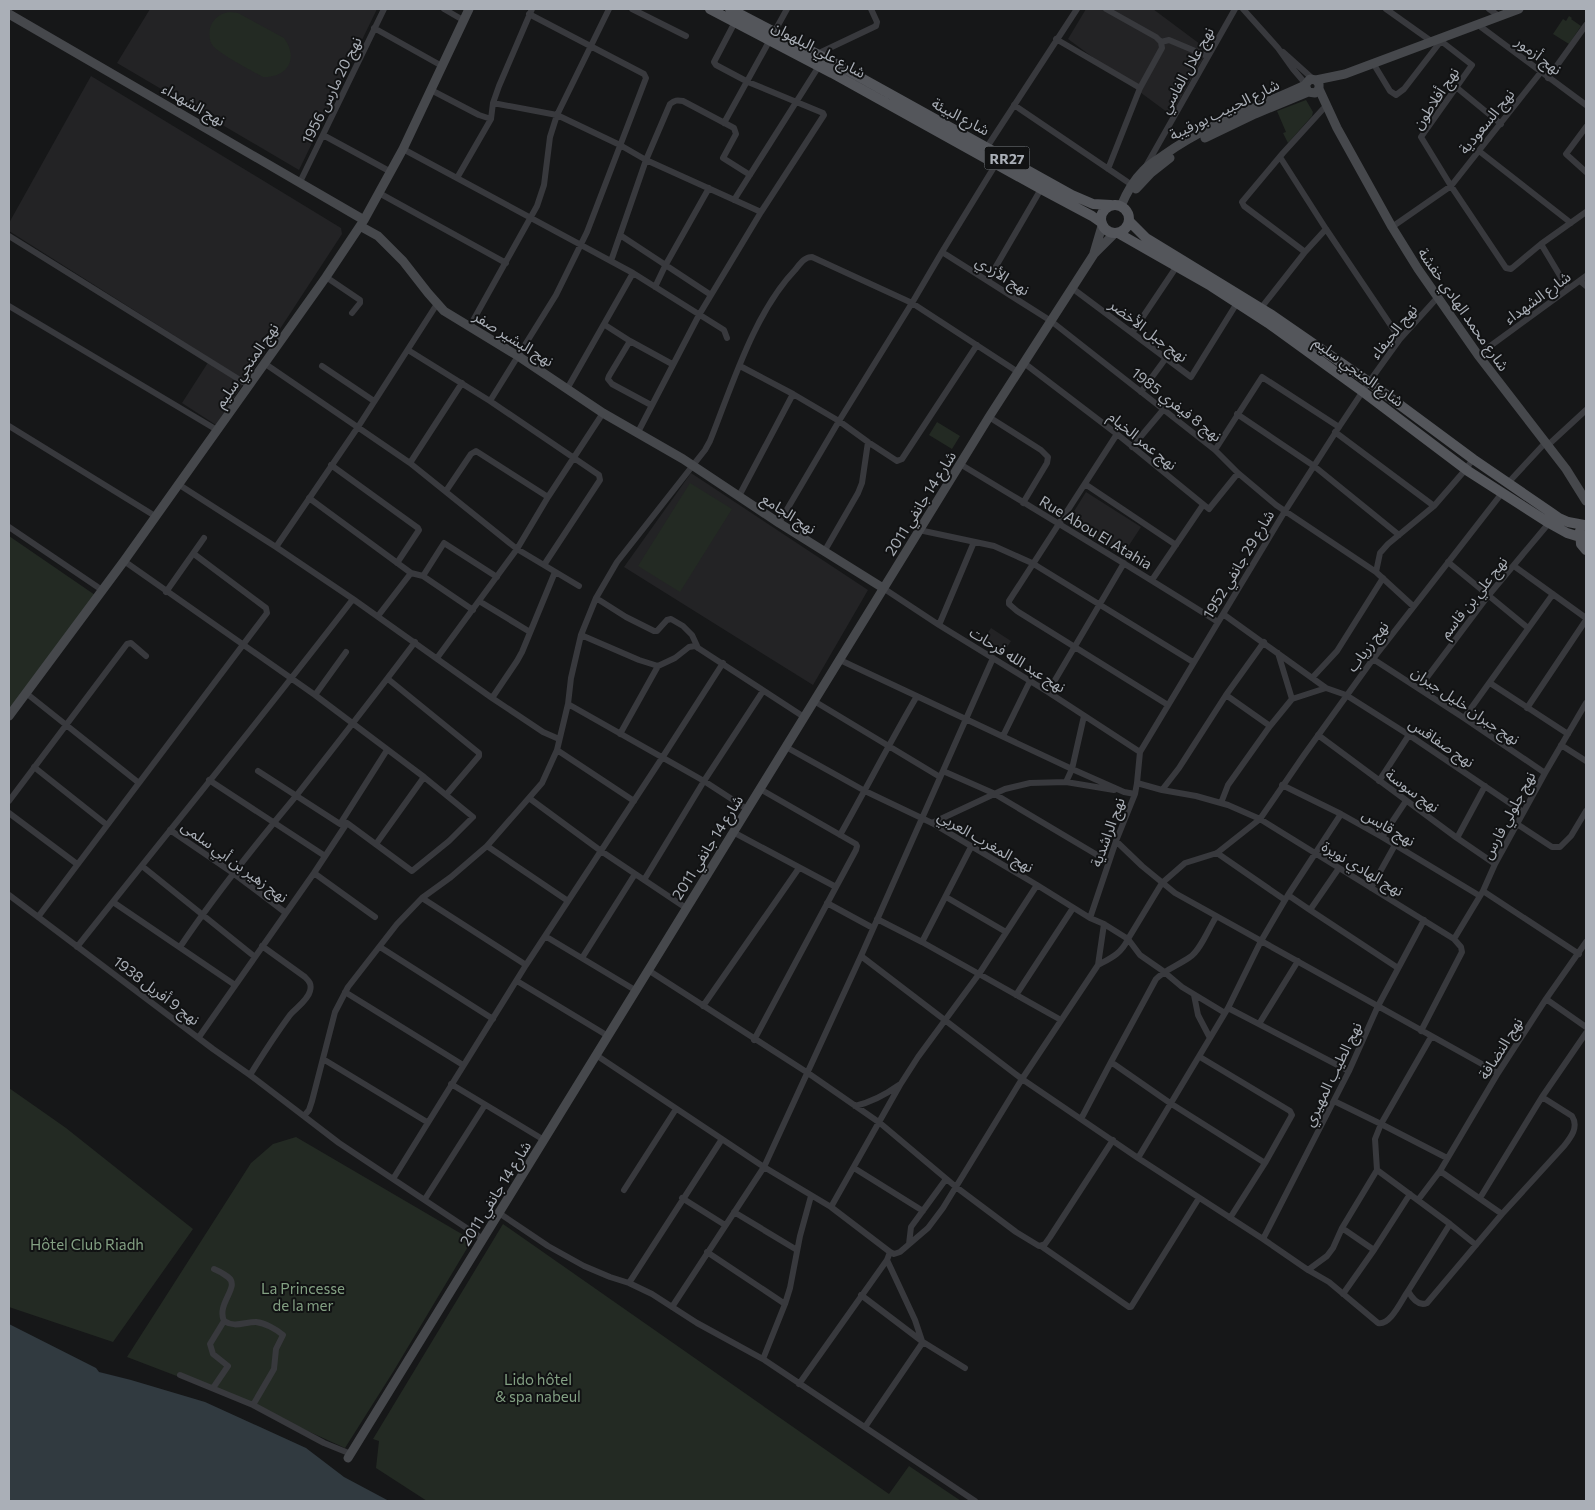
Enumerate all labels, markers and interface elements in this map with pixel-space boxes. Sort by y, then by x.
street label: شارع علي البلهوان [767,17,869,85]
street label: نهج علال الفاسي [1155,24,1221,118]
street label: نهج أزمور [1509,31,1566,81]
street label: نهج 20 مارس 1956 [297,34,368,148]
street label: نهج أفلاطون [1408,64,1466,135]
street label: شارع الحبيب بورقيبة [1166,74,1284,147]
street label: نهج الشهداء [157,79,229,133]
street label: نهج السعودية [1454,85,1521,160]
street label: شارع البيئة [927,93,993,142]
road number: RR27 [984,146,1030,170]
street label: شارع محمد الهادي خفشة [1411,244,1513,377]
street label: نهج الأزدي [971,251,1033,302]
street label: شارع الشهداء [1500,267,1576,330]
street label: نهج جبل الأخضر [1103,294,1192,368]
street label: نهج الحيفاء [1366,300,1424,364]
street label: نهج البشير صفر [468,306,557,373]
street label: نهج المنجي سليم [210,319,285,413]
street label: شارع المنجي سليم [1308,332,1408,413]
street label: نهج 8 فيفري 1985 [1126,363,1226,448]
street label: نهج عمر الخيام [1102,407,1181,476]
street label: شارع 14 جانفي 2011 [881,447,963,561]
street label: نهج الجامع [756,489,820,541]
street label: Rue Abou El Atahia [1036,491,1156,573]
street label: شارع 29 جانفي 1952 [1199,506,1281,624]
street label: نهج علي بن قاسم [1435,552,1514,644]
street label: نهج زرياب [1342,617,1395,677]
street label: نهج عبد الله فرحات [964,622,1069,699]
street label: نهج جبران خليل جبران [1406,662,1524,751]
street label: نهج صفاقس [1404,713,1478,774]
street label: نهج سوسة [1380,764,1443,819]
street label: نهج جلولي فارس [1477,768,1542,864]
street label: شارع 14 جانفي 2011 [668,791,750,905]
street label: نهج الراشدية [1086,795,1132,870]
street label: نهج قابس [1357,805,1419,853]
street label: نهج المغرب العربي [933,806,1037,879]
street label: نهج زهير بن أبي سلمى [176,816,292,909]
street label: نهج الهادي نويرة [1317,837,1407,903]
street label: نهج 9 أفريل 1938 [108,952,204,1031]
street label: نهج النضافة [1474,1014,1529,1084]
street label: نهج الطيب المهيري [1299,1019,1369,1131]
street label: شارع 14 جانفي 2011 [456,1137,538,1251]
park label: Hôtel Club Riadh [30,1235,144,1253]
park label: La Princesse de la mer [261,1279,345,1314]
park label: Lido hôtel & spa nabeul [495,1370,581,1405]

